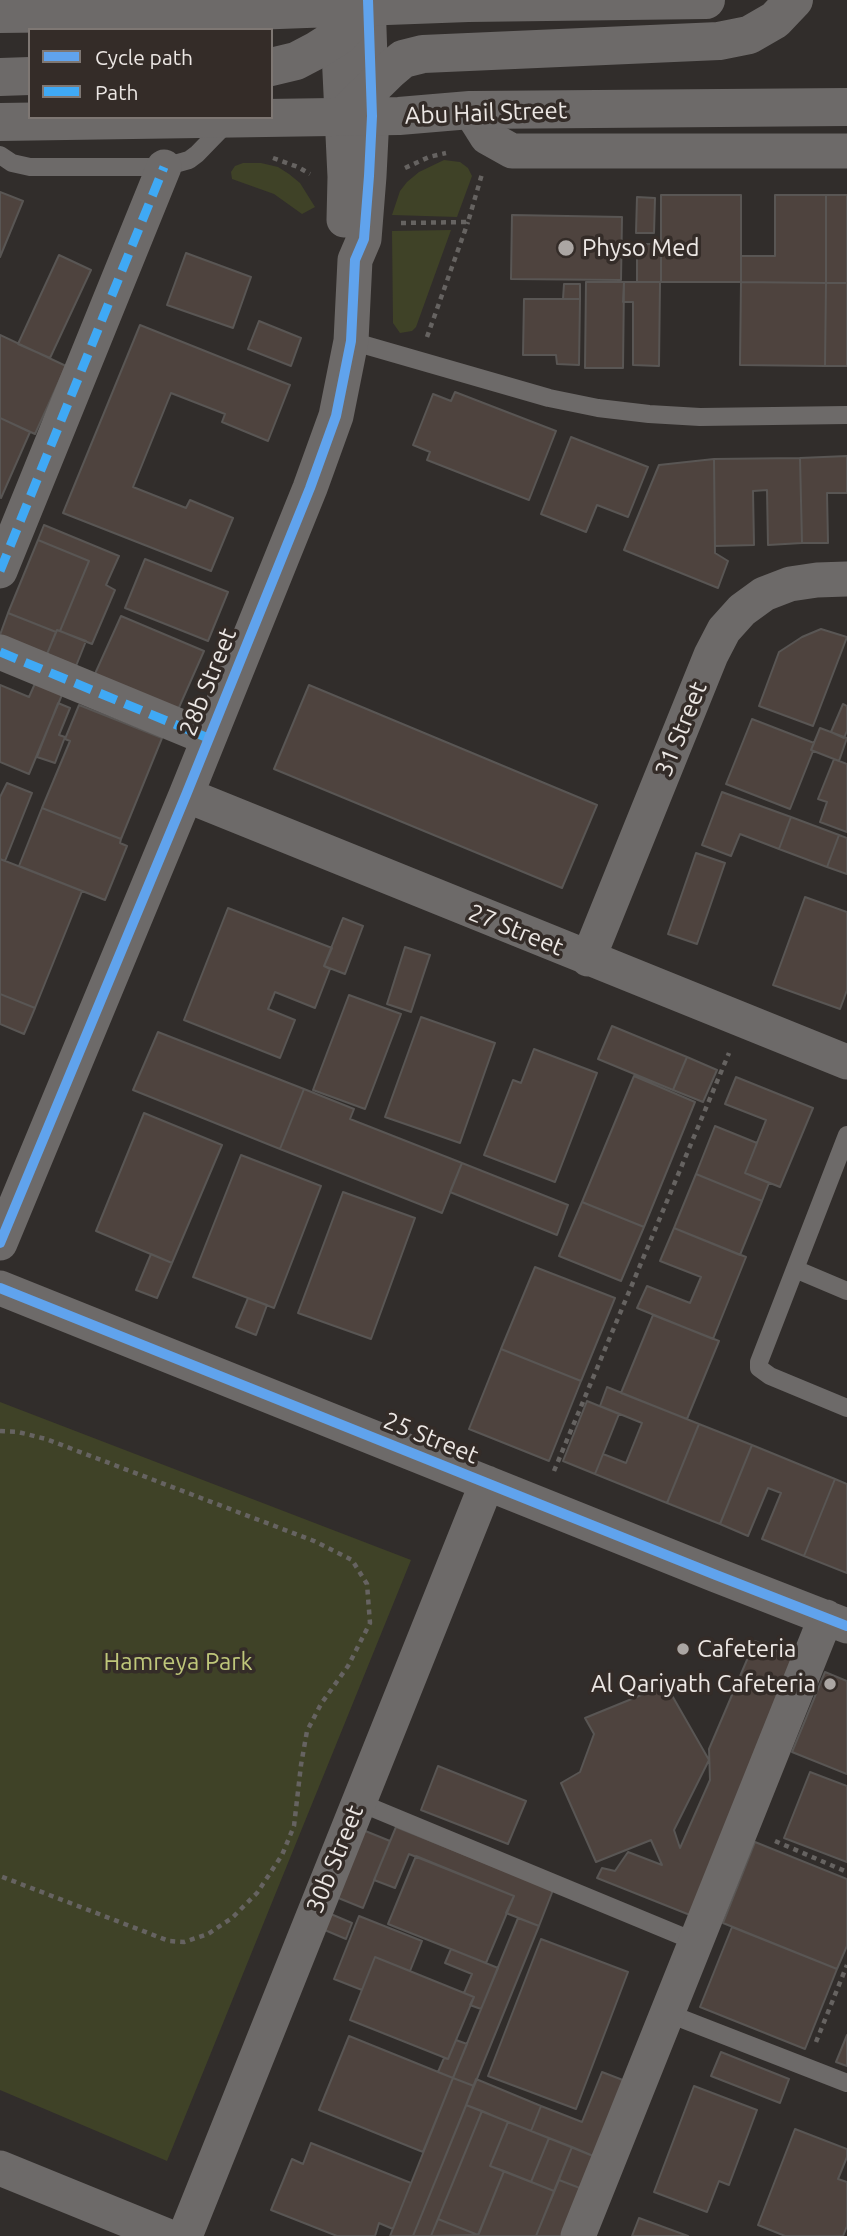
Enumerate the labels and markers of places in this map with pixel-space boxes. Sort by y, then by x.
place label: Physo Med [582,234,699,262]
marker: Physo Med [556,238,576,258]
place label: Cafeteria [697,1635,796,1663]
marker: Cafeteria [675,1641,691,1657]
place label: Al Qariyath Cafeteria [591,1670,816,1698]
marker: Al Qariyath Cafeteria [822,1676,838,1692]

